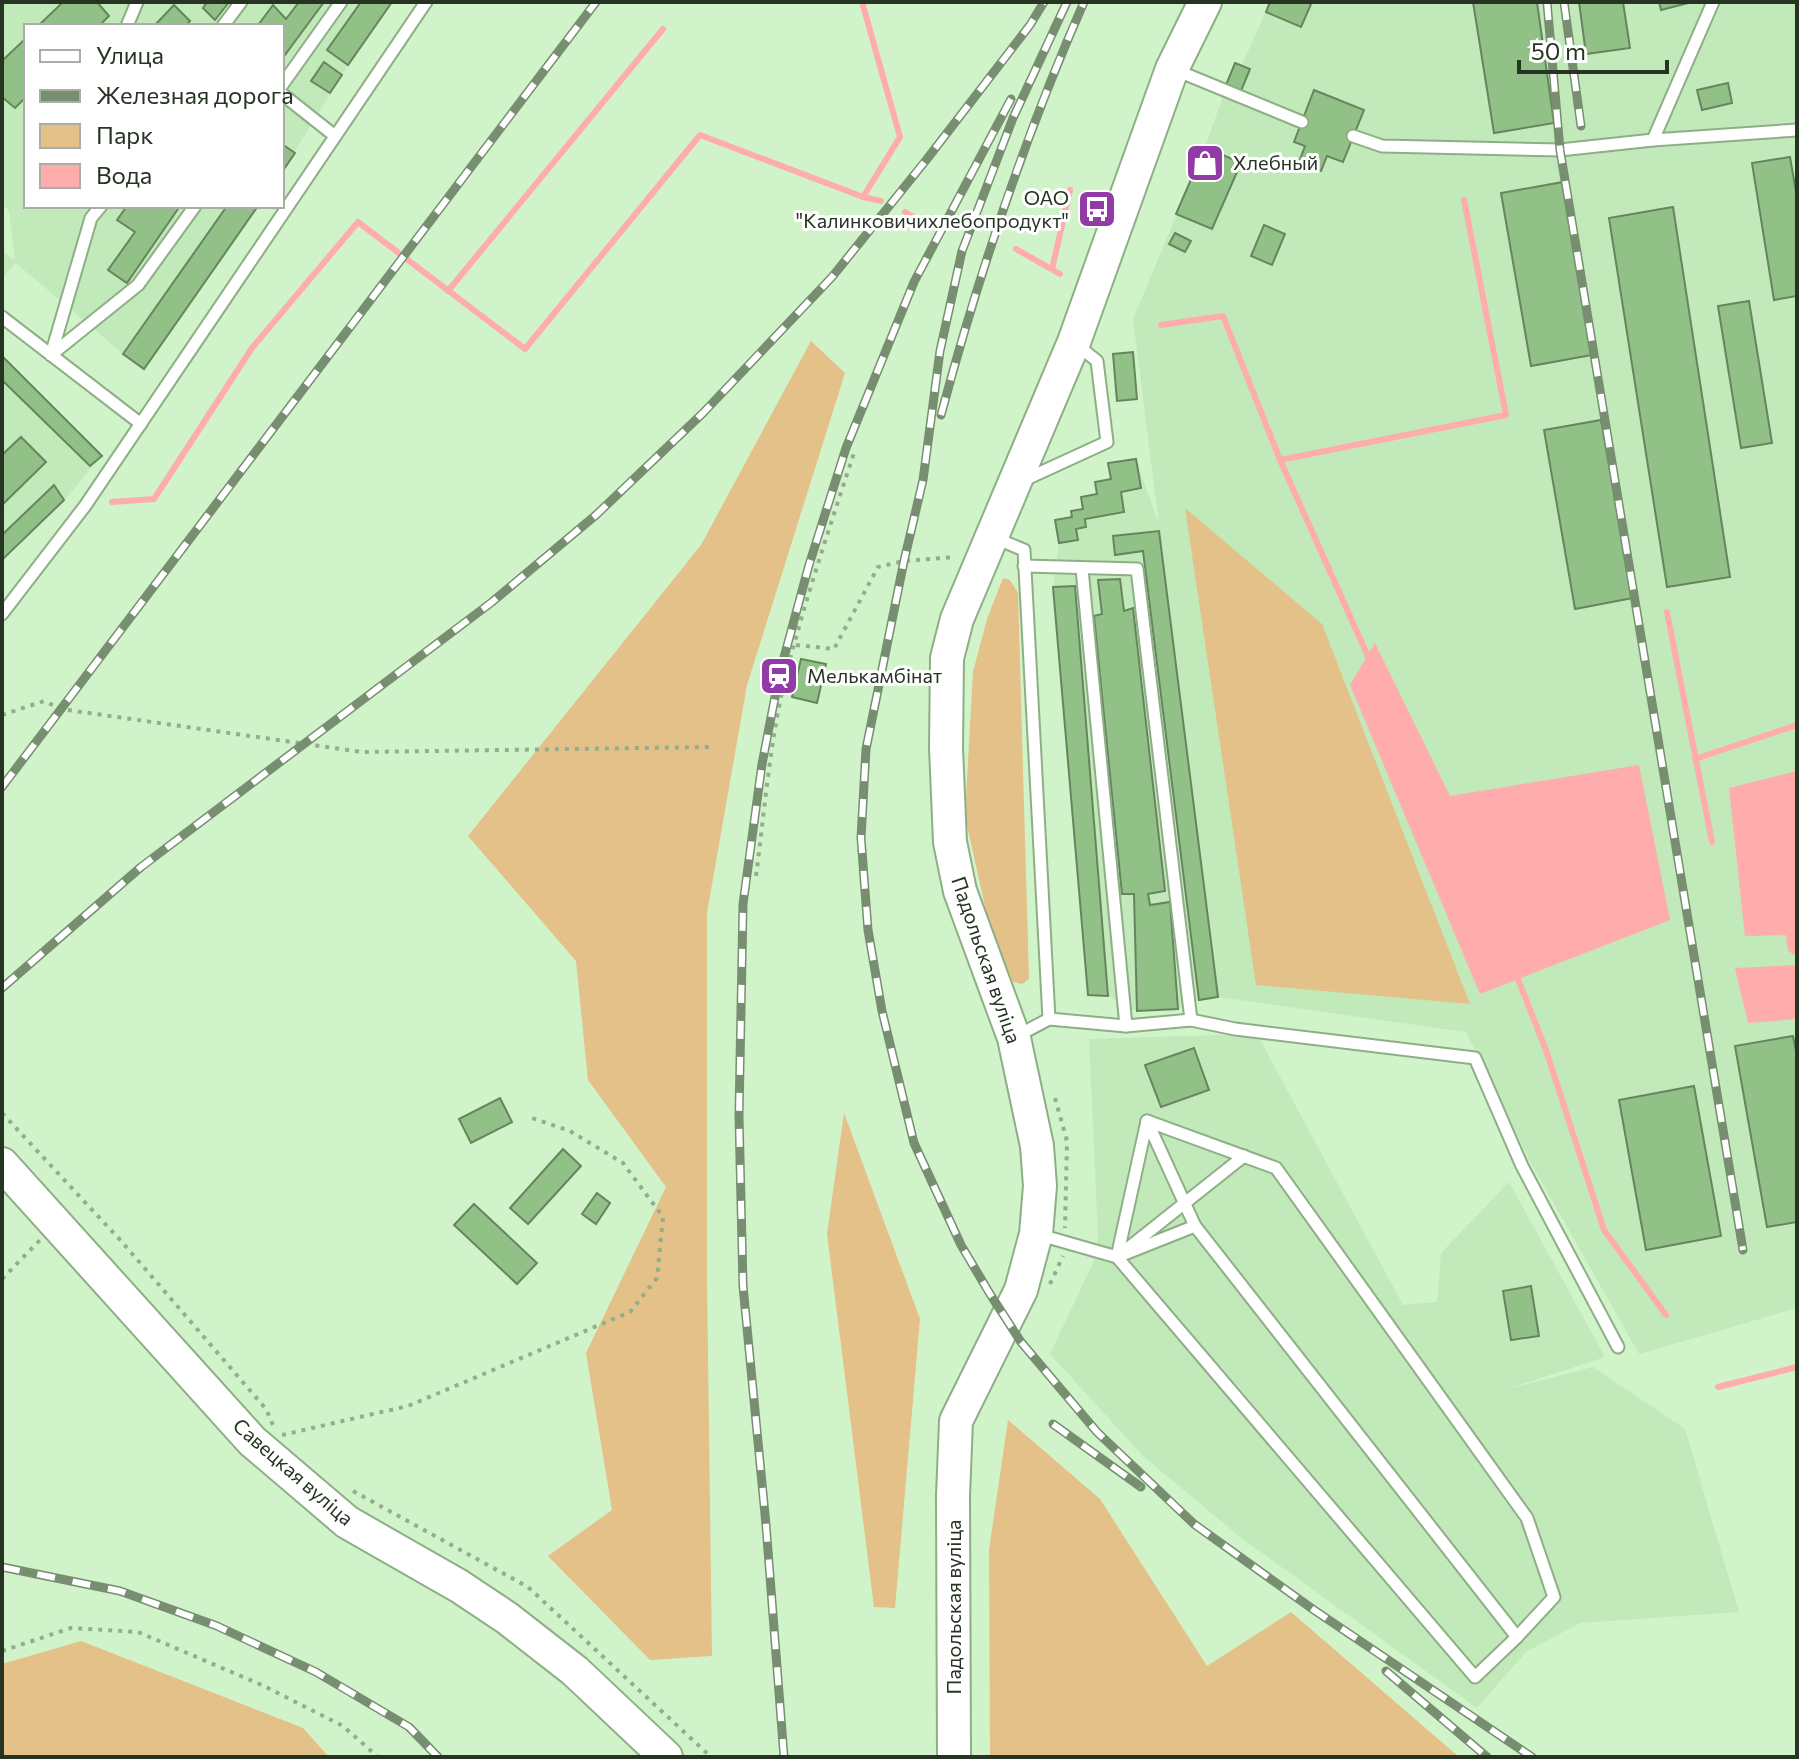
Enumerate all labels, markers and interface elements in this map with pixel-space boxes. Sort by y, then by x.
legend [24,24,284,208]
scale bar [1519,24,1667,74]
text: 50 m [1531,36,1586,65]
text: Улица [96,40,164,69]
text: Железная дорога [96,80,294,109]
text: Парк [96,120,153,149]
shop icon: Хлебный [1184,142,1226,184]
place label: Хлебный [1233,150,1318,174]
text: Вода [96,160,152,189]
place label: ОАО "Калинковичихлебопродукт" [796,185,1069,232]
bus stop icon: ОАО "Калинковичихлебопродукт" [1076,188,1118,230]
station icon: Мелькамбінат [758,655,800,697]
place label: Мелькамбінат [807,663,942,687]
street label: Падольская вуліца [947,873,1027,1046]
street label: Савецкая вуліца [229,1413,359,1530]
street label: Падольская вуліца [941,1520,965,1694]

